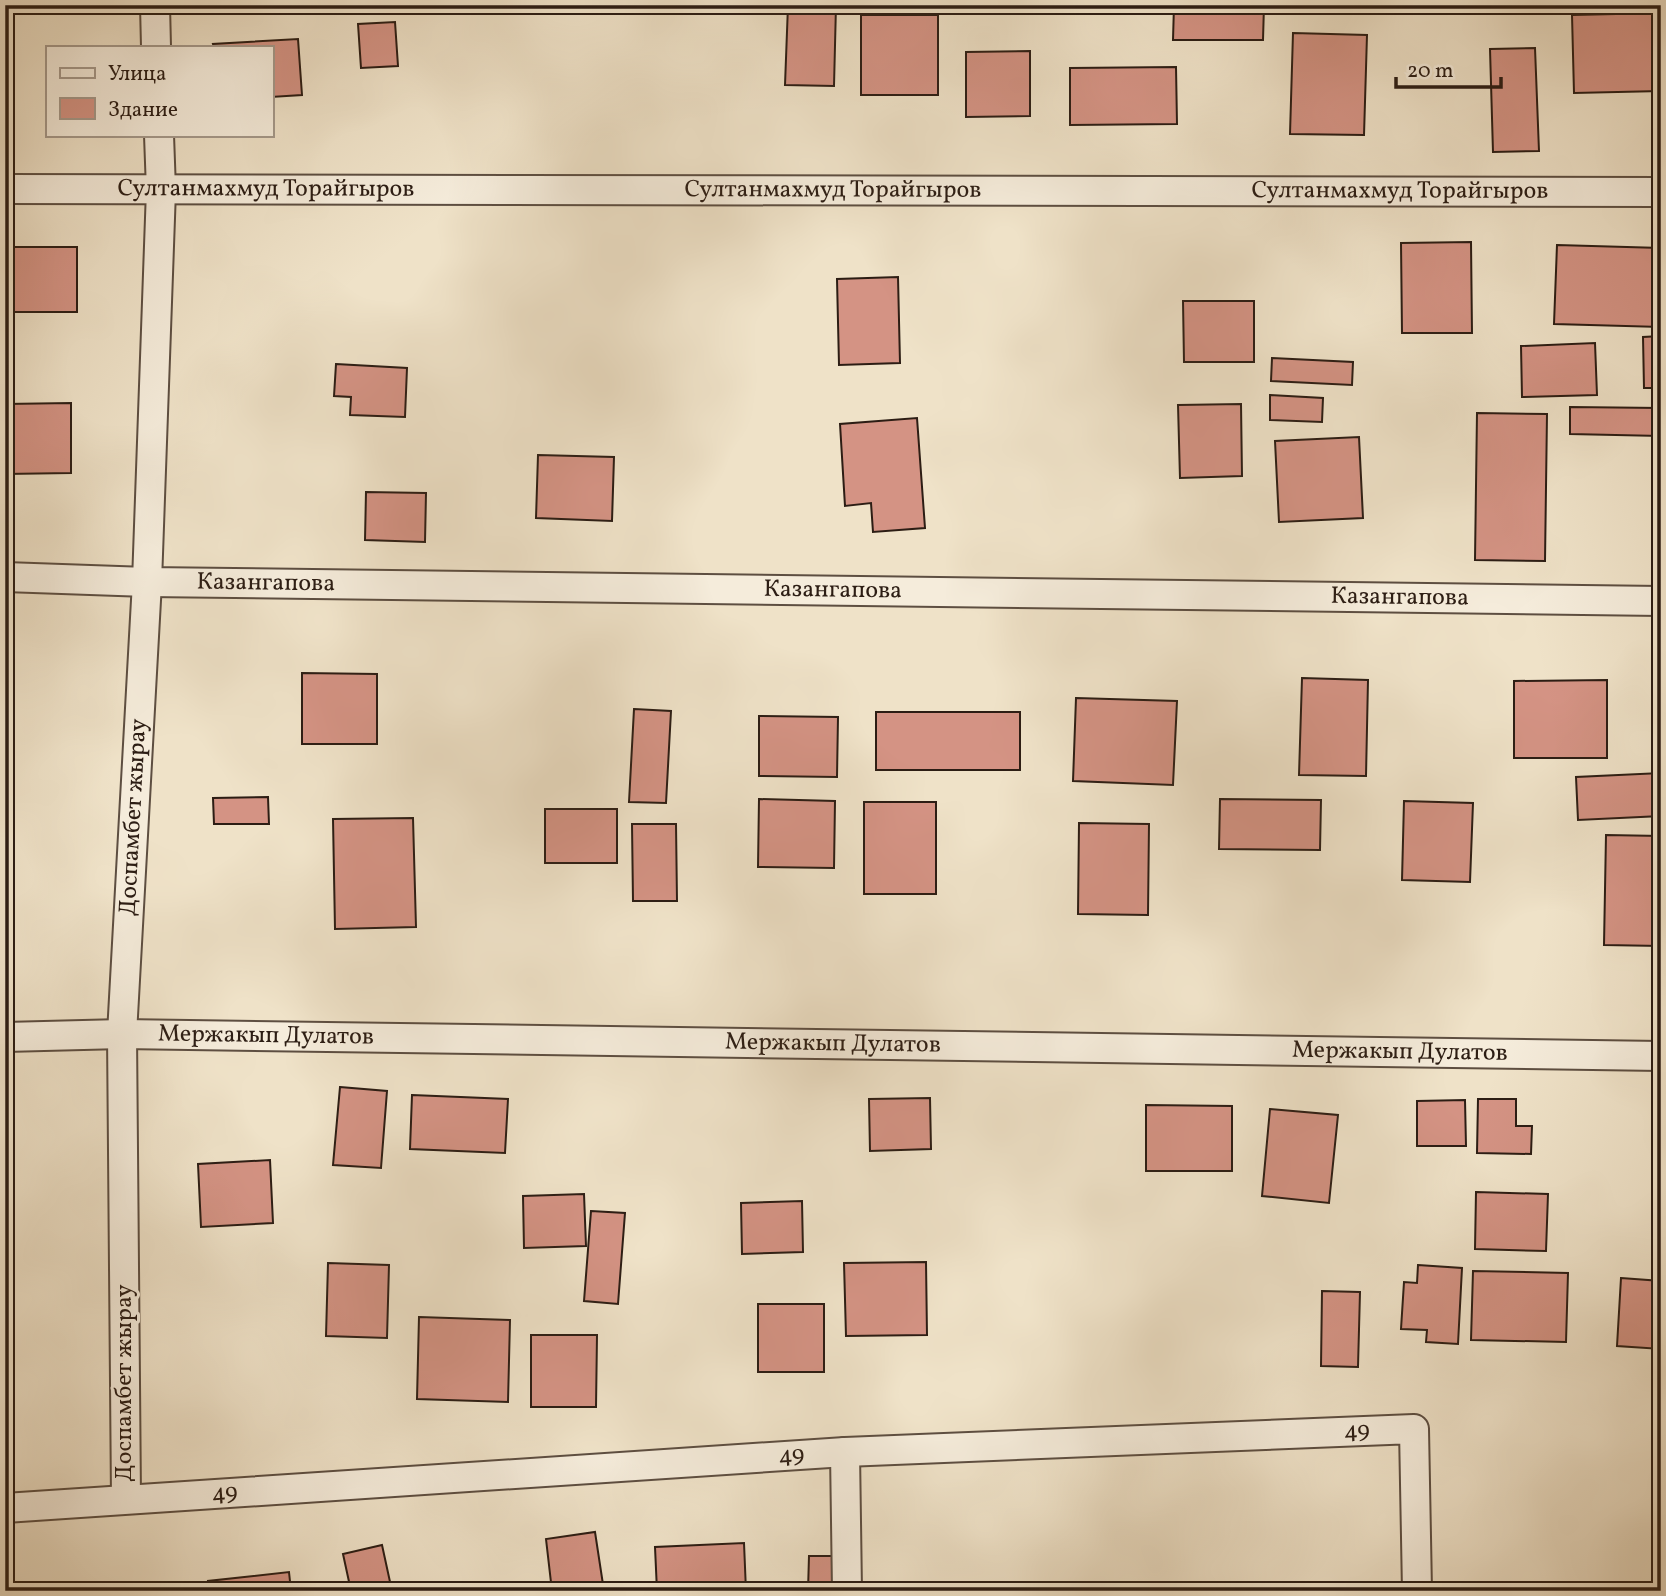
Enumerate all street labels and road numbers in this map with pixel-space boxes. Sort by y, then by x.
street label: Султанмахмуд Торайгыров [118,172,414,207]
street label: Султанмахмуд Торайгыров [685,173,981,208]
street label: Султанмахмуд Торайгыров [1252,174,1548,209]
street label: Казангапова [196,566,335,601]
street label: Казангапова [763,573,902,608]
street label: Казангапова [1330,580,1469,616]
street label: Доспамбет жырау [112,718,156,917]
street label: Мержакып Дулатов [158,1018,374,1055]
street label: Мержакып Дулатов [725,1026,941,1063]
street label: Мержакып Дулатов [1292,1034,1508,1071]
street label: Доспамбет жырау [108,1284,142,1482]
street label: 49 [1343,1414,1370,1449]
street label: 49 [777,1438,805,1473]
street label: 49 [210,1476,239,1511]

